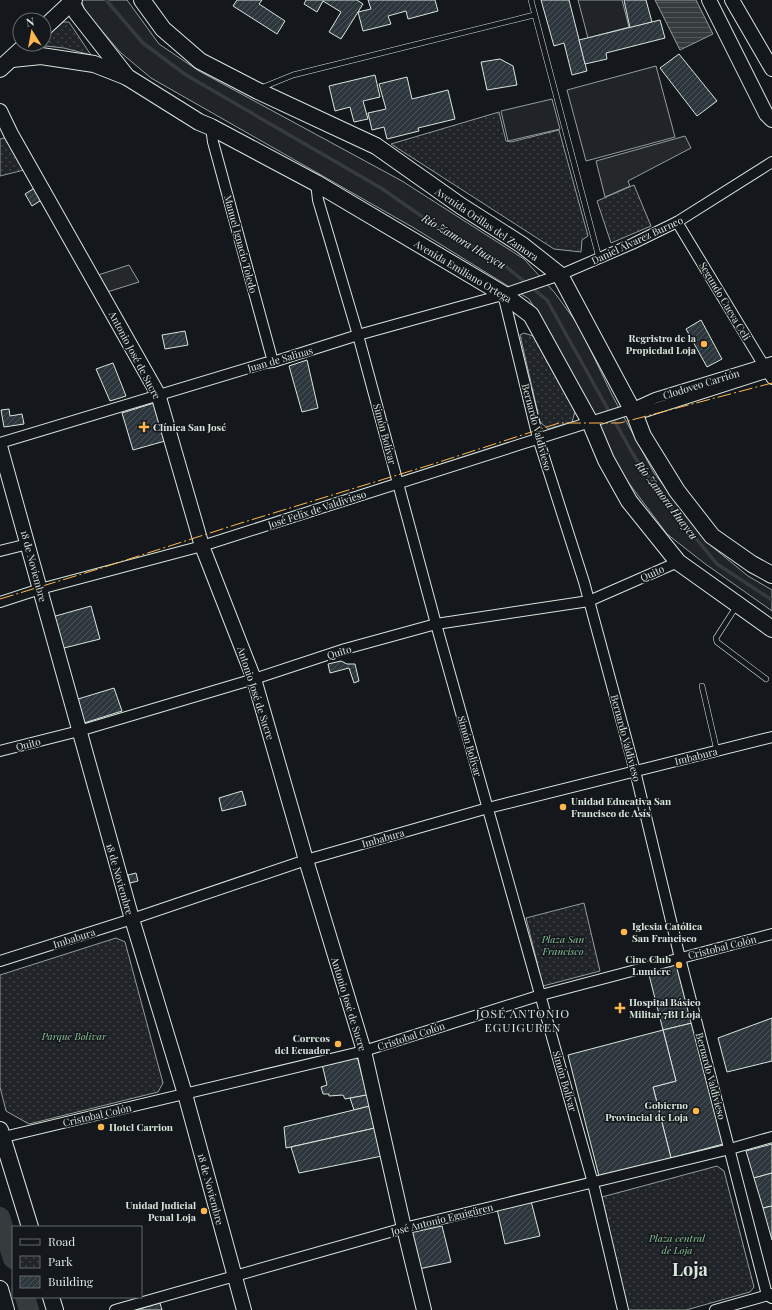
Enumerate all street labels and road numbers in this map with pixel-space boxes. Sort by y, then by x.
street label: Avenida Orillas del Zamora [432,184,541,264]
street label: Manuel Ignacio Toledo [221,193,261,295]
street label: Daniel Alvarez Burneo [589,212,686,267]
street label: Avenida Emiliano Ortega [411,236,514,306]
street label: Segundo Cueva Celi [696,259,754,343]
street label: Antonio José de Sucre [105,308,164,401]
street label: Juan de Salinas [245,343,314,375]
street label: Clodoveo Carrión [661,366,741,402]
street label: Bernardo Valdivieso [519,382,555,472]
street label: Simón Bolívar [370,402,400,467]
street label: José Felix de Valdivieso [265,486,368,532]
street label: 18 de Noviembre [18,529,50,603]
street label: Quito [638,561,667,585]
street label: Quito [325,641,354,662]
street label: Antonio José de Sucre [234,644,278,742]
street label: Bernardo Valdivieso [608,693,644,783]
street label: Simón Bolívar [455,714,486,779]
street label: Quito [14,734,42,754]
street label: Imbabura [673,744,719,768]
street label: Imbabura [360,825,406,851]
street label: 18 de Noviembre [103,842,137,916]
street label: Imbabura [51,925,97,951]
street label: Cristobal Colón [686,932,758,962]
street label: Antonio José de Sucre [328,954,370,1053]
street label: Cristobal Colón [375,1018,447,1054]
street label: Bernardo Valdivieso [693,1031,729,1121]
street label: Simón Bolívar [550,1049,581,1114]
street label: Cristobal Colón [61,1100,133,1130]
street label: 18 de Noviembre [195,1152,227,1226]
street label: José Antonio Eguigüren [388,1200,495,1239]

